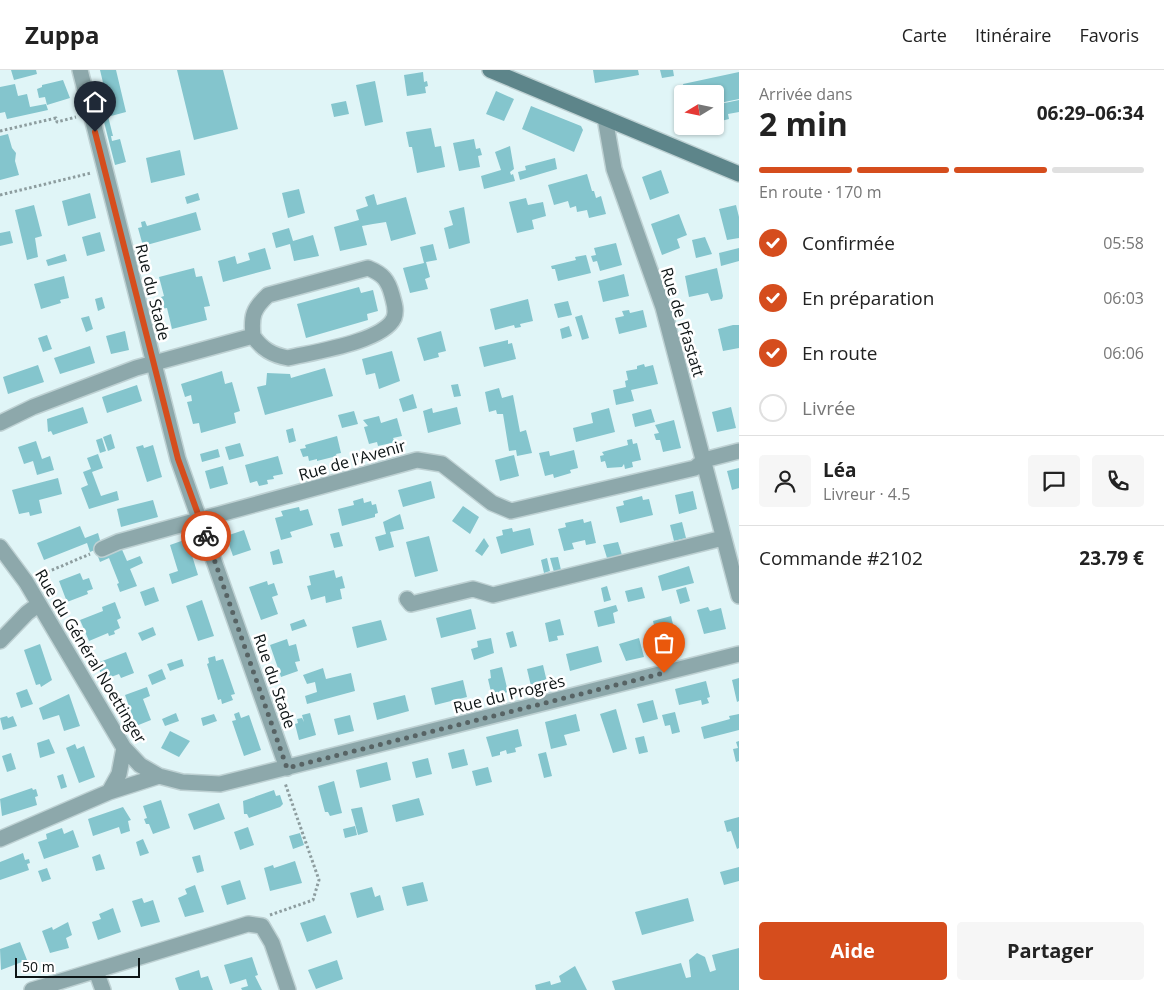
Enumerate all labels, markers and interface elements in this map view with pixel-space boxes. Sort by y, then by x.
text: Zuppa [25,18,100,51]
text: Carte [902,23,947,47]
text: Itinéraire [975,23,1051,47]
text: Favoris [1079,23,1139,47]
pin [74,81,116,132]
text: Arrivée dans [759,83,852,105]
north arrow [674,85,724,135]
map controls [674,85,724,135]
icon: home [81,88,109,116]
text: 06:29–06:34 [1037,100,1144,126]
text: 2 min [759,102,848,145]
text: En route · 170 m [759,181,881,203]
icon: check [759,229,787,257]
text: Confirmée [802,230,895,256]
text: 05:58 [1103,232,1144,254]
street label: Rue du Stade [130,241,176,343]
street label: Rue de Pfastatt [656,265,710,380]
icon: check [759,284,787,312]
text: En préparation [802,285,934,311]
text: 06:03 [1103,287,1144,309]
icon: check [759,339,787,367]
text: En route [802,340,877,366]
text: 06:06 [1103,342,1144,364]
text: Livrée [802,395,855,421]
street label: Rue de l'Avenir [296,434,409,486]
button: person [759,455,811,507]
button: chat [1028,455,1080,507]
button: phone [1092,455,1144,507]
text: Léa [823,457,856,483]
text: Livreur · 4.5 [823,483,910,505]
courier [181,511,231,561]
icon: bike [192,522,220,550]
text: Commande #2102 [759,545,923,571]
text: 23.79 € [1079,545,1144,571]
street label: Rue du Général Noettinger [30,565,152,748]
pin [643,622,685,673]
icon: bag [650,629,678,657]
street label: Rue du Stade [249,631,301,731]
street label: Rue du Progrès [451,670,567,718]
button: Aide [759,922,947,980]
button: Partager [957,922,1144,980]
scale bar [15,955,140,978]
text: 50 m [22,957,55,976]

